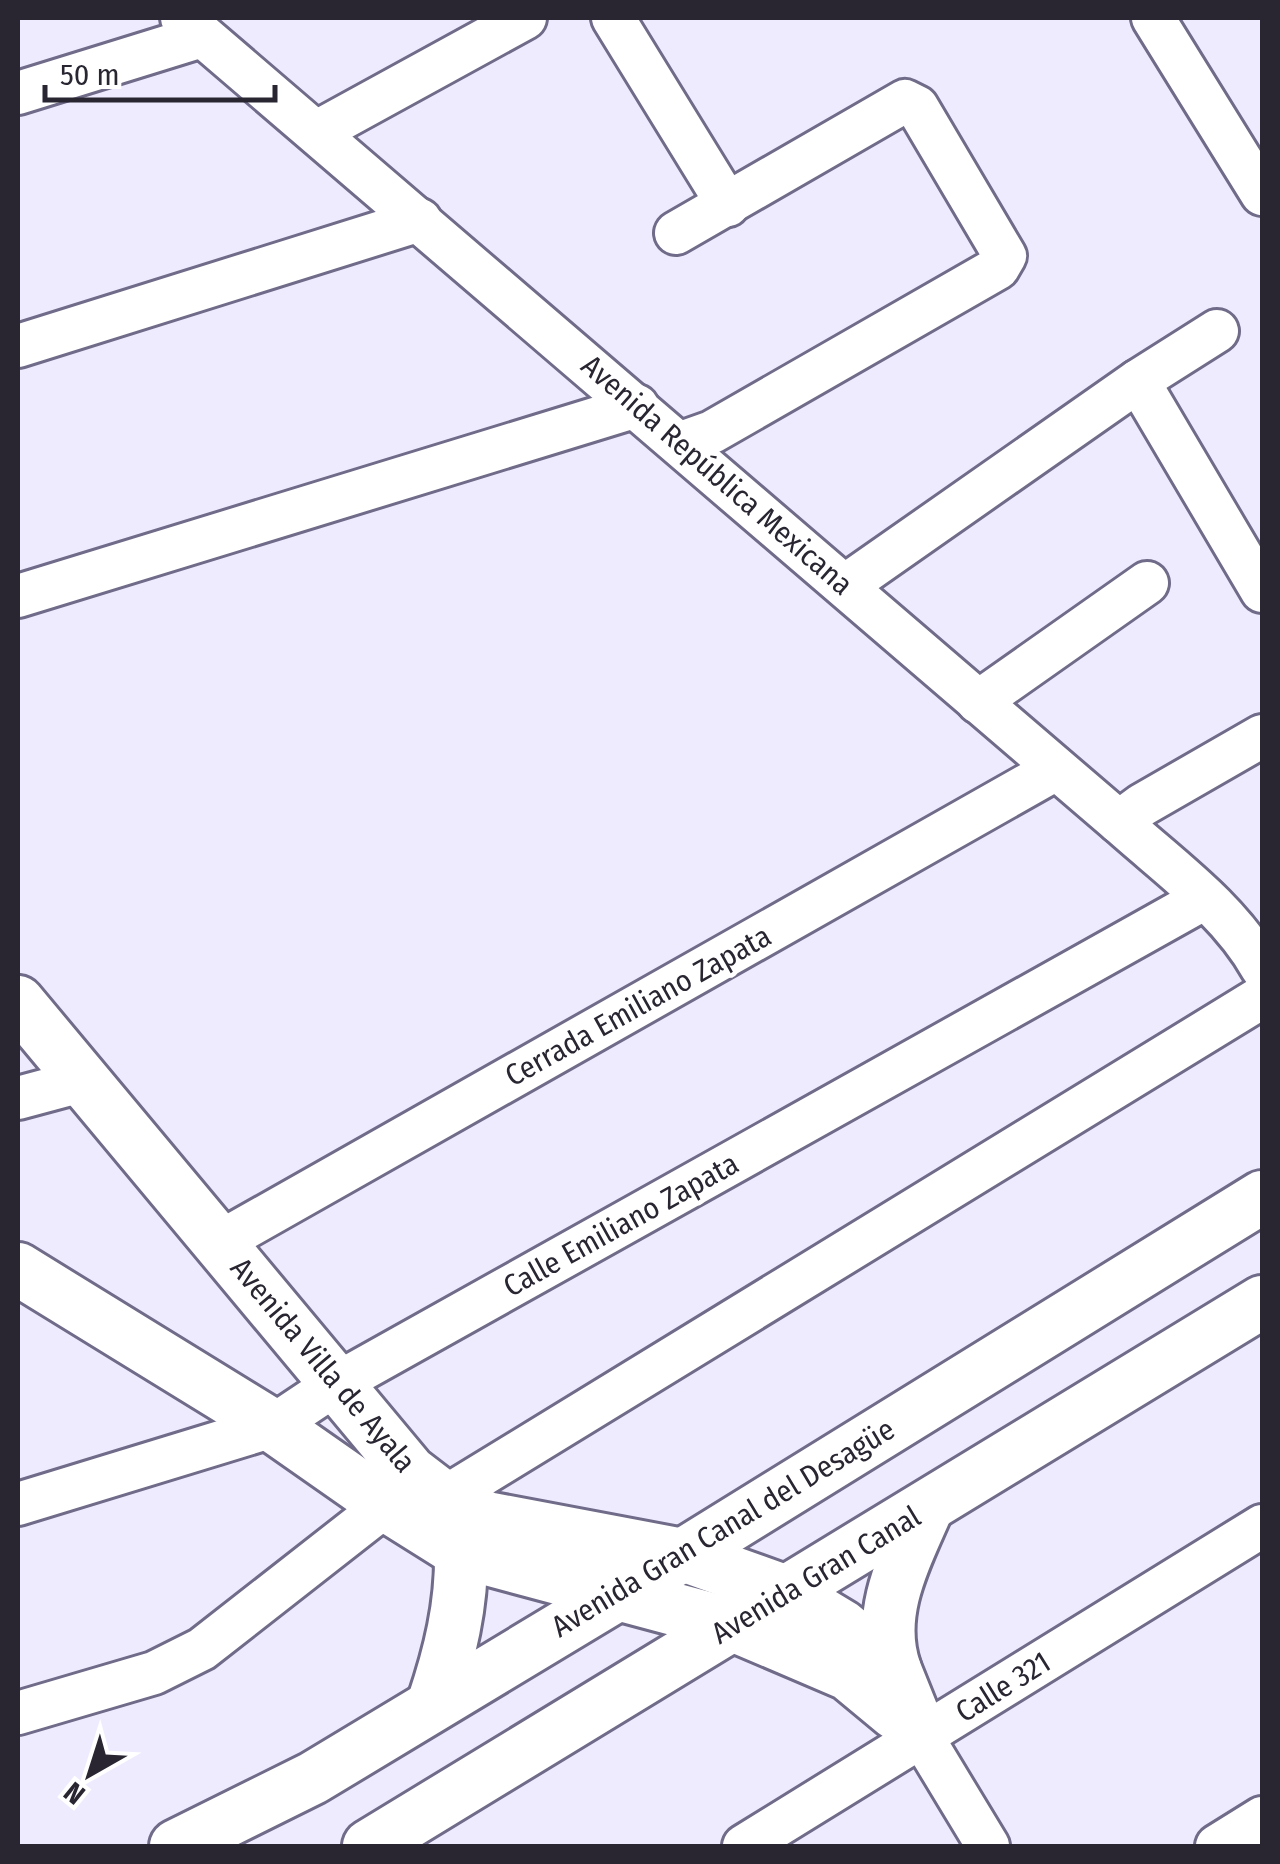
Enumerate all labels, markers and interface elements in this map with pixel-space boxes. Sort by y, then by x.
scale bar [45,40,275,102]
text: 50 m [60,57,120,93]
street label: Avenida República Mexicana [574,347,860,603]
street label: Cerrada Emiliano Zapata [499,918,777,1094]
street label: Calle Emiliano Zapata [497,1145,745,1305]
street label: Avenida Villa de Ayala [223,1250,423,1480]
street label: Avenida Gran Canal del Desagüe [545,1411,901,1645]
street label: Avenida Gran Canal [705,1499,927,1651]
street label: Calle 321 [949,1644,1057,1730]
north arrow [40,1724,140,1824]
text: N [58,1775,91,1811]

